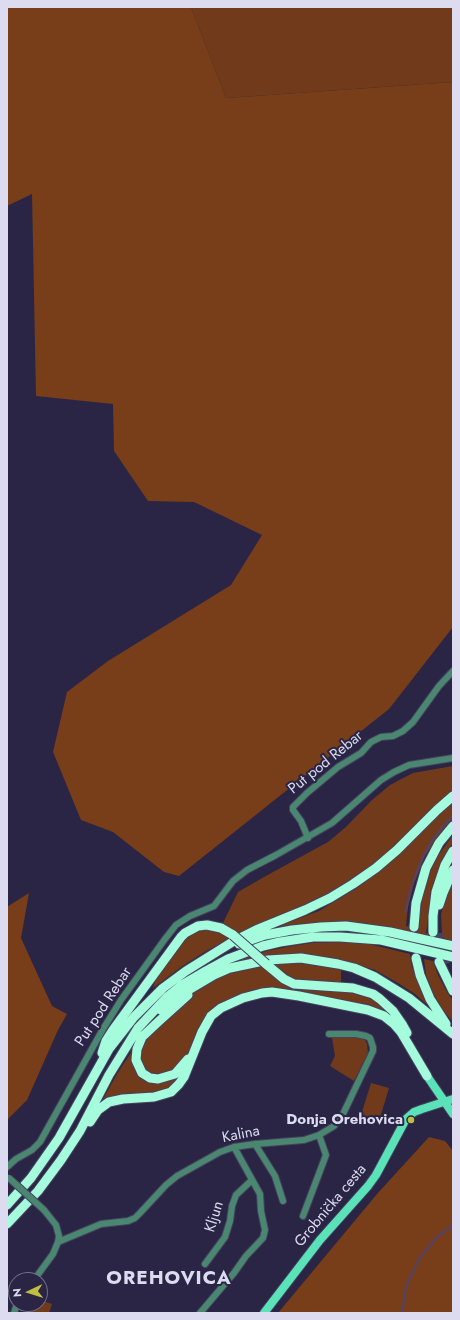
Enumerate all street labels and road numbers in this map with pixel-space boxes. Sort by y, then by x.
street label: Put pod Rebar [285,727,367,799]
street label: Put pod Rebar [72,964,136,1050]
street label: Kalina [221,1123,261,1147]
street label: Grobnička cesta [291,1161,371,1251]
street label: Kljun [202,1199,228,1235]

